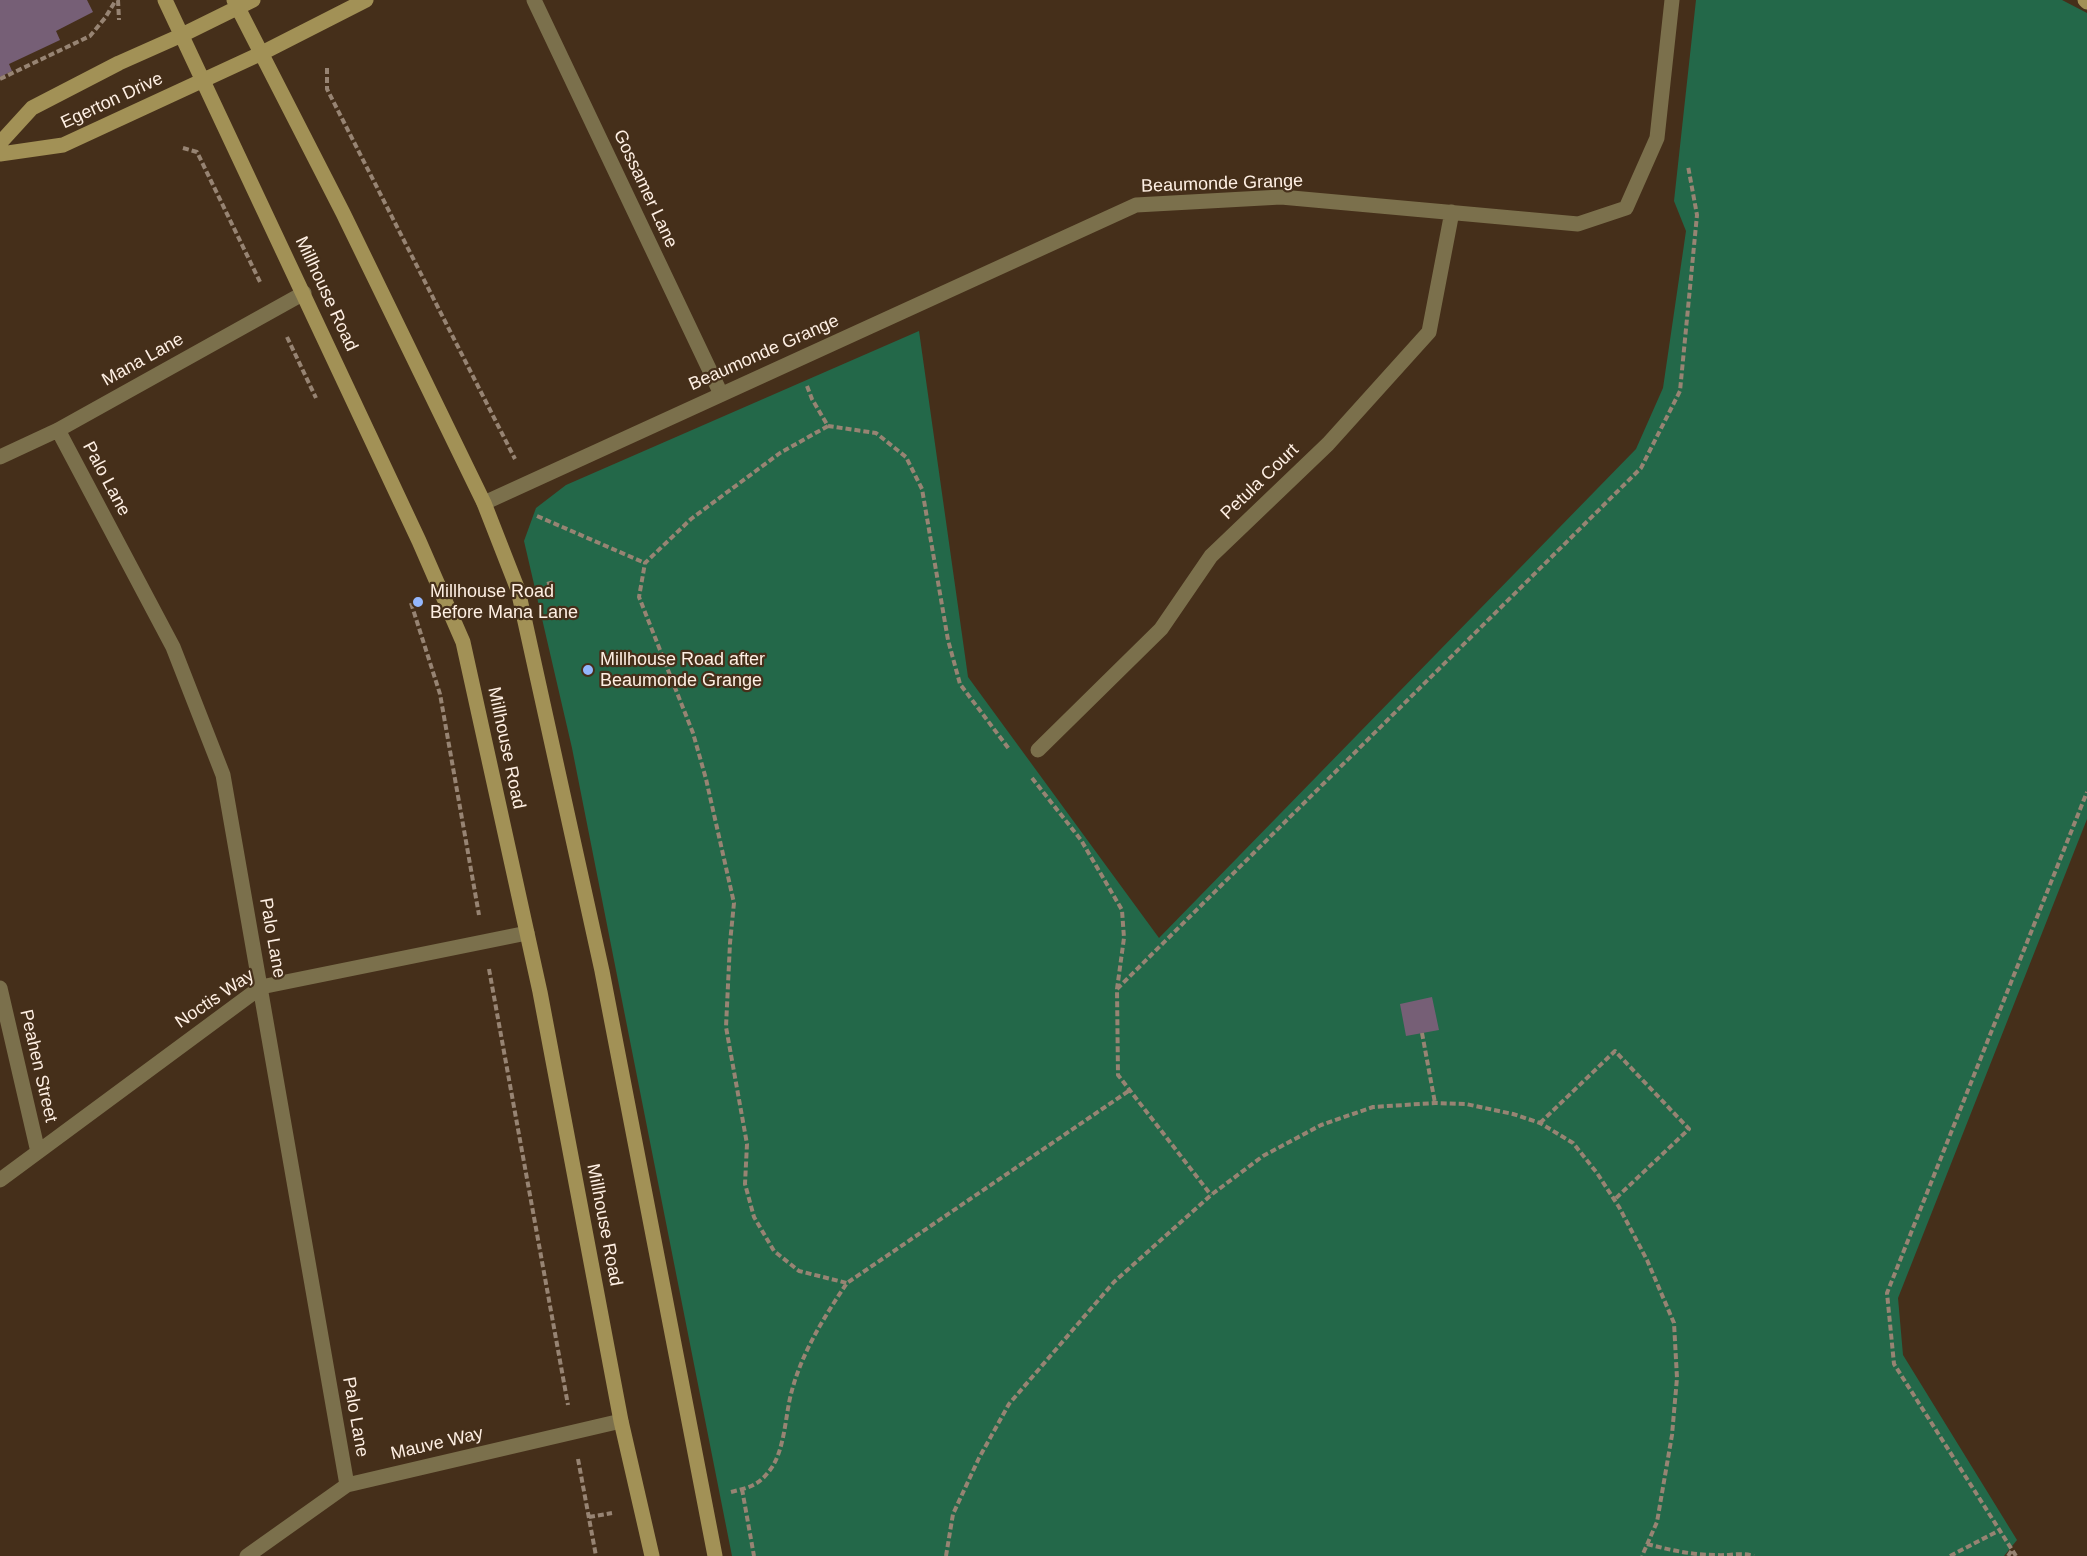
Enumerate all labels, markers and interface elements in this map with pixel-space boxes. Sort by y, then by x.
street label: Egerton Drive [58,68,166,134]
street label: Gossamer Lane [608,126,682,252]
street label: Beaumonde Grange [1141,170,1303,198]
street label: Millhouse Road [290,233,362,355]
street label: Beaumonde Grange [686,310,842,396]
street label: Mana Lane [98,329,188,391]
street label: Palo Lane [77,438,135,520]
street label: Petula Court [1217,439,1303,525]
place label: Millhouse Road Before Mana Lane [430,581,578,624]
marker: Millhouse Road Before Mana Lane [411,595,425,609]
place label: Millhouse Road after Beaumonde Grange [600,649,765,692]
marker: Millhouse Road after Beaumonde Grange [581,663,595,677]
street label: Millhouse Road [483,685,529,811]
street label: Palo Lane [254,896,290,980]
street label: Noctis Way [172,965,258,1033]
street label: Peahen Street [15,1008,61,1124]
street label: Millhouse Road [582,1162,626,1288]
street label: Palo Lane [337,1375,373,1459]
street label: Mauve Way [389,1423,485,1465]

